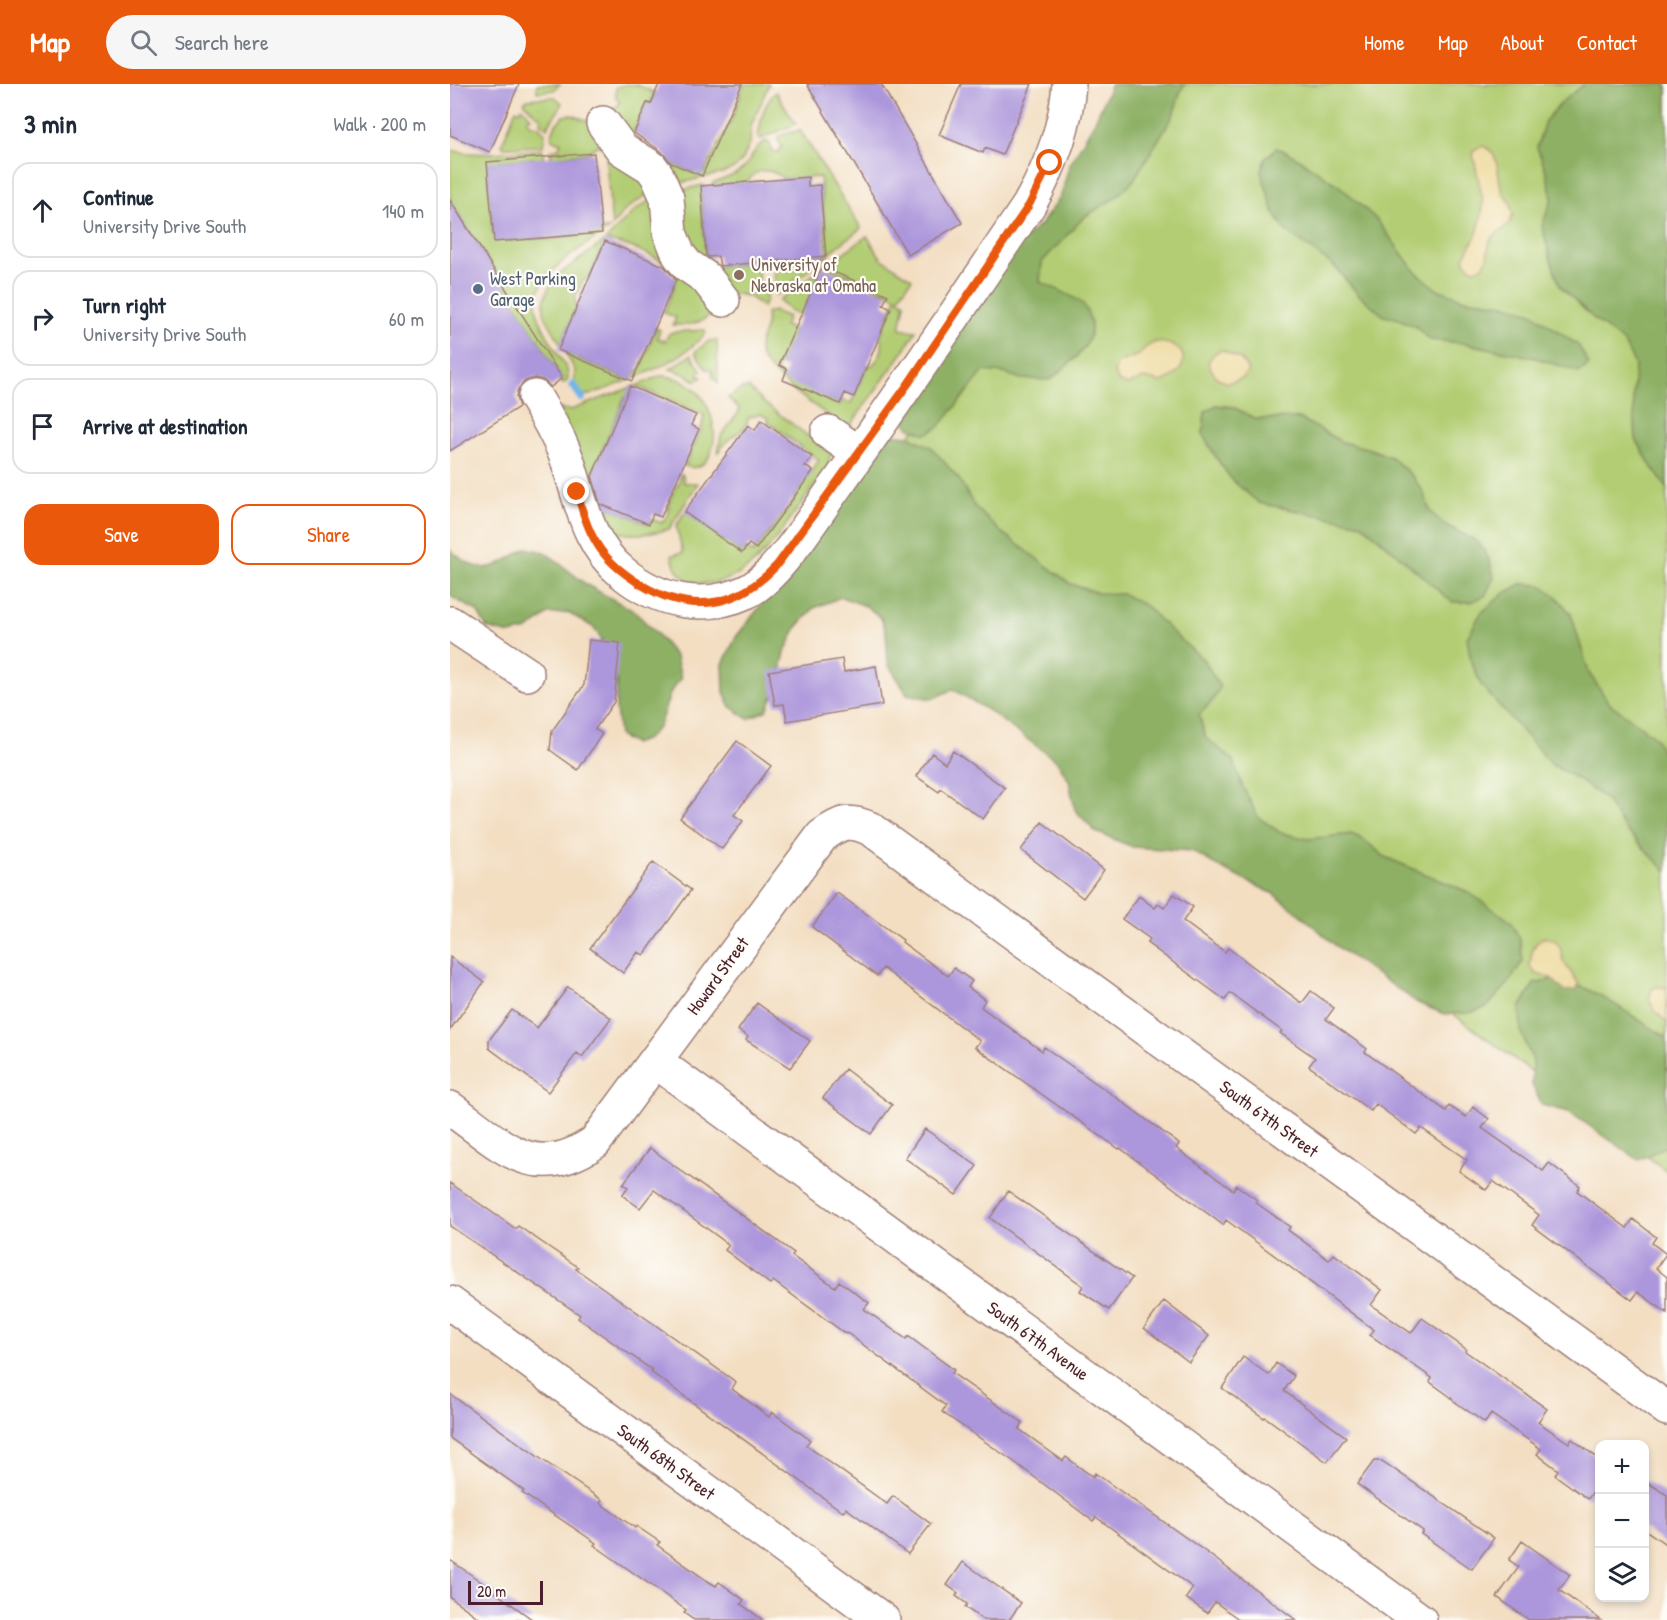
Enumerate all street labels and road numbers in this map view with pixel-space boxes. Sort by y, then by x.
street label: Howard Street [681,931,755,1020]
street label: South 67th Street [1215,1074,1324,1163]
street label: South 67th Avenue [982,1295,1094,1386]
street label: South 68th Street [612,1418,721,1506]

